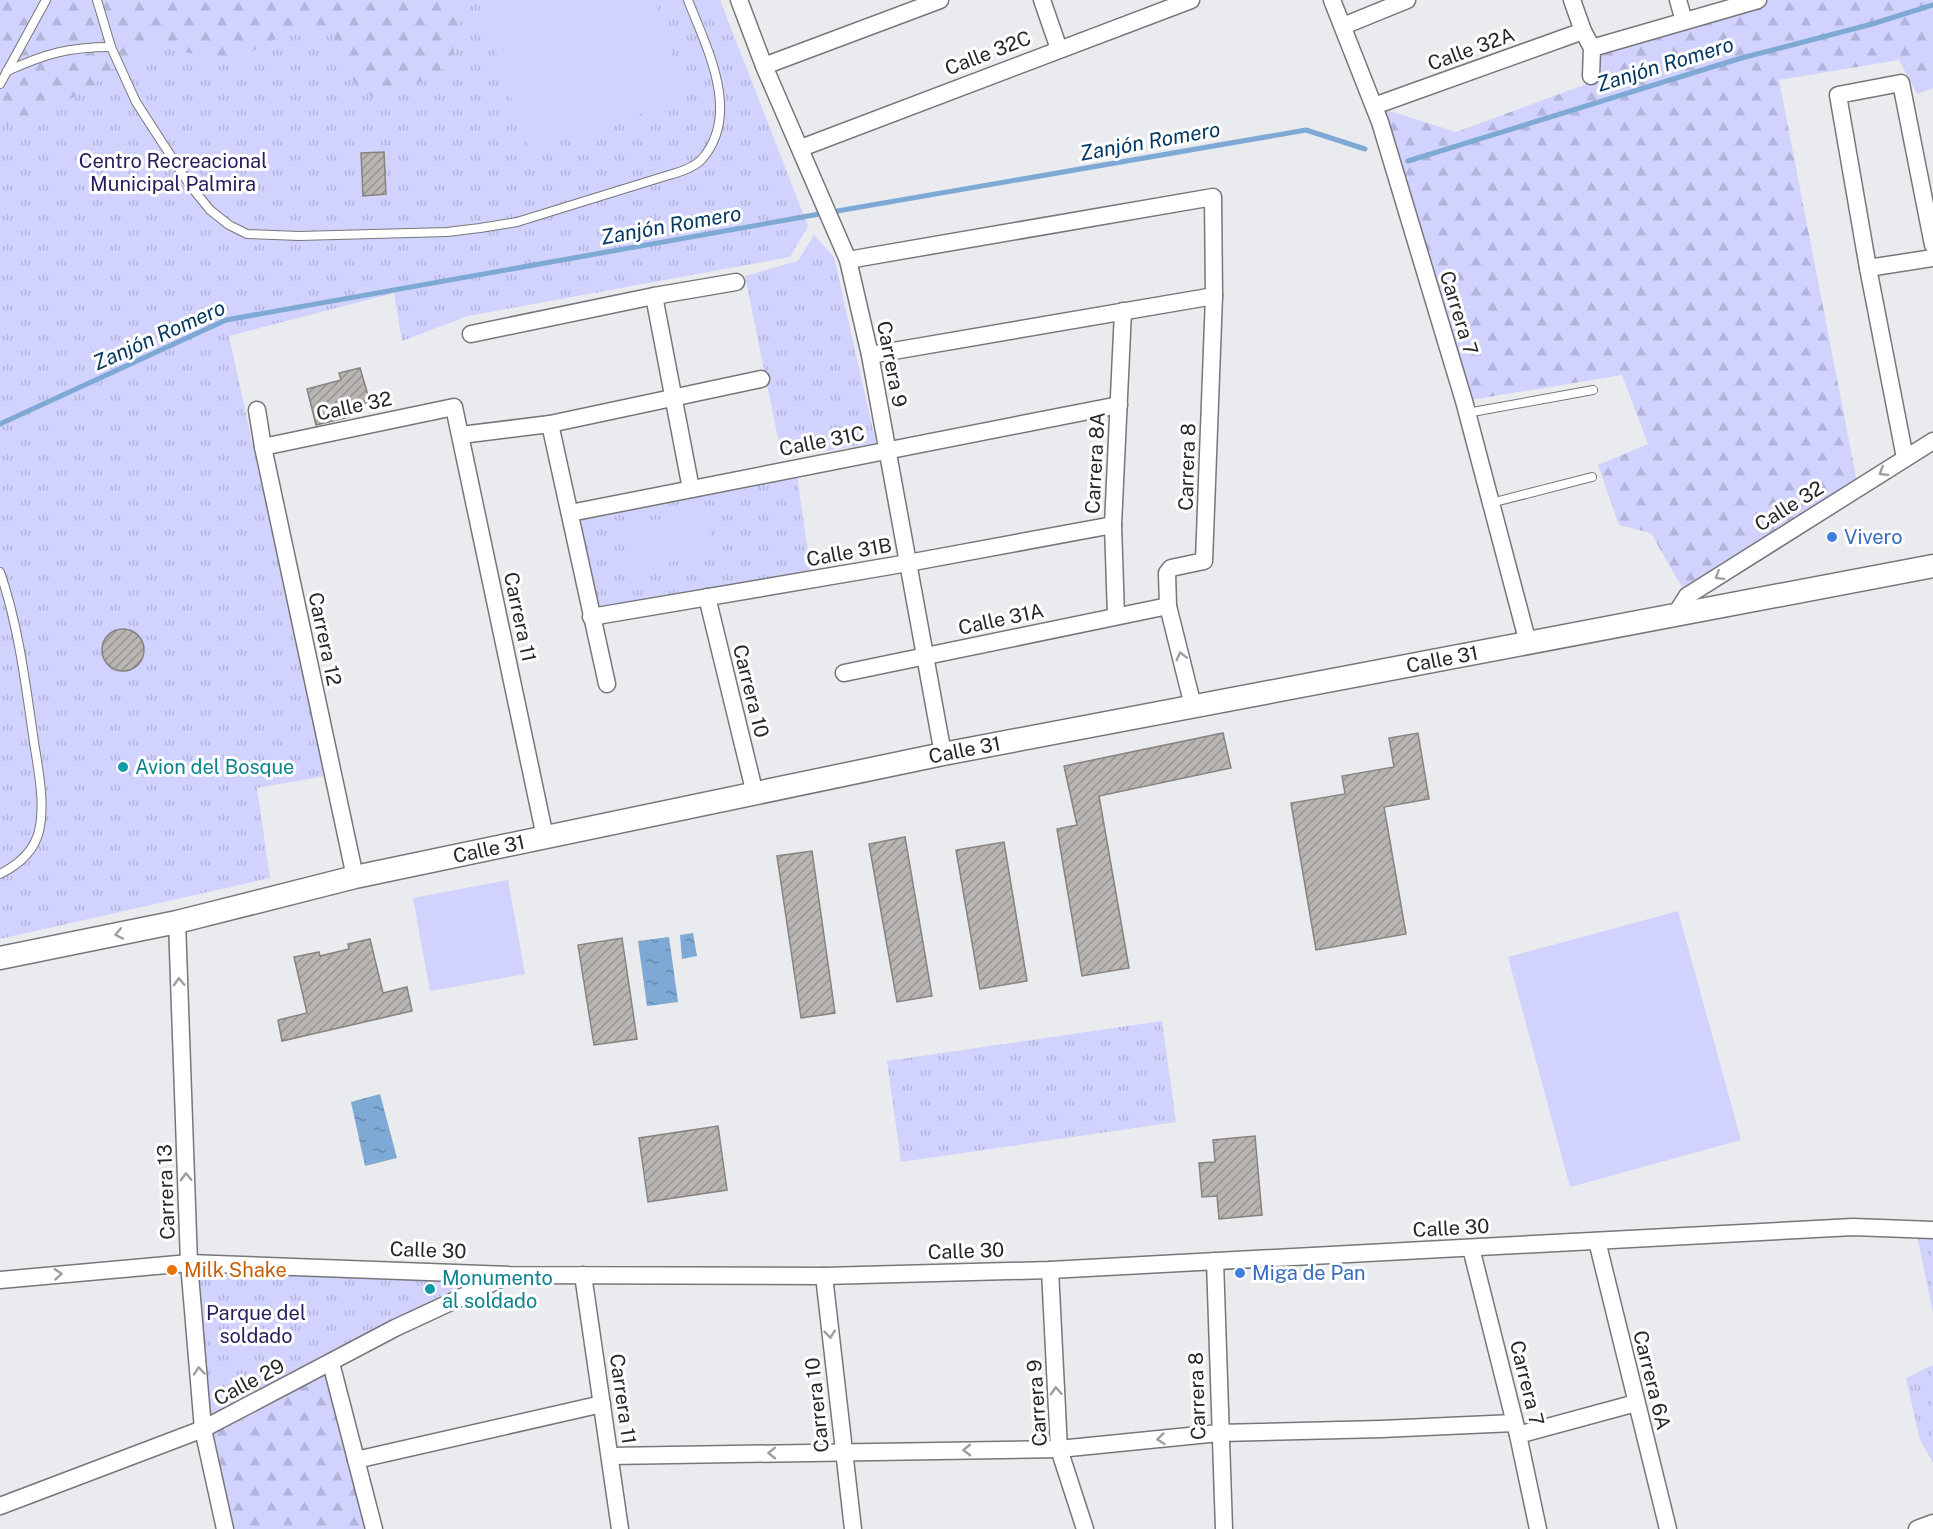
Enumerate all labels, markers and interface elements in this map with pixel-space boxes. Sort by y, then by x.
street label: Calle 32A [1424,22,1518,76]
street label: Calle 32C [942,26,1034,80]
water label: Zanjón Romero [1593,31,1737,97]
water label: Zanjón Romero [1078,116,1222,166]
park label: Centro Recreacional Municipal Palmira [79,149,267,196]
water label: Zanjón Romero [599,200,743,250]
street label: Carrera 7 [1435,268,1483,358]
water label: Zanjón Romero [89,295,229,375]
street label: Carrera 9 [872,319,912,409]
street label: Calle 32 [314,386,394,426]
street label: Carrera 8A [1080,411,1110,515]
street label: Calle 31C [777,421,867,461]
street label: Carrera 8 [1173,423,1201,511]
one-way arrow [1879,464,1890,475]
street label: Calle 32 [1750,476,1828,536]
place label: Vivero [1844,525,1903,549]
marker: Vivero [1825,530,1839,544]
street label: Calle 31B [804,533,894,571]
one-way arrow [1714,568,1725,579]
street label: Carrera 11 [499,570,541,664]
street label: Carrera 12 [303,590,347,688]
street label: Calle 31A [956,598,1046,640]
street label: Calle 31 [1404,641,1480,678]
street label: Carrera 10 [728,642,774,740]
one-way arrow [1175,651,1188,661]
street label: Calle 31 [926,731,1003,769]
place label: Avion del Bosque [135,755,294,779]
marker: Avion del Bosque [116,760,130,774]
street label: Calle 31 [451,830,527,868]
one-way arrow [115,926,125,939]
one-way arrow [173,977,185,986]
street label: Carrera 13 [152,1144,180,1240]
one-way arrow [180,1172,192,1181]
street label: Calle 30 [1412,1214,1490,1242]
street label: Calle 30 [389,1237,467,1263]
street label: Calle 30 [927,1238,1005,1264]
place label: Milk Shake [184,1258,287,1282]
place label: Miga de Pan [1252,1261,1366,1285]
marker: Milk Shake [165,1263,179,1277]
place label: Monumento al soldado [442,1266,553,1313]
marker: Miga de Pan [1233,1266,1247,1280]
one-way arrow [54,1268,63,1281]
marker: Monumento al soldado [423,1282,437,1296]
park label: Parque del soldado [206,1301,306,1348]
street label: Carrera 6A [1628,1328,1676,1432]
one-way arrow [823,1330,836,1339]
street label: Carrera 7 [1505,1338,1549,1428]
street label: Carrera 11 [605,1352,641,1446]
street label: Carrera 8 [1183,1352,1211,1440]
street label: Calle 29 [210,1353,288,1411]
street label: Carrera 10 [800,1356,834,1454]
street label: Carrera 9 [1022,1359,1052,1447]
one-way arrow [193,1367,206,1376]
one-way arrow [1050,1386,1063,1395]
one-way arrow [1156,1432,1166,1445]
one-way arrow [962,1444,971,1456]
one-way arrow [767,1447,776,1459]

